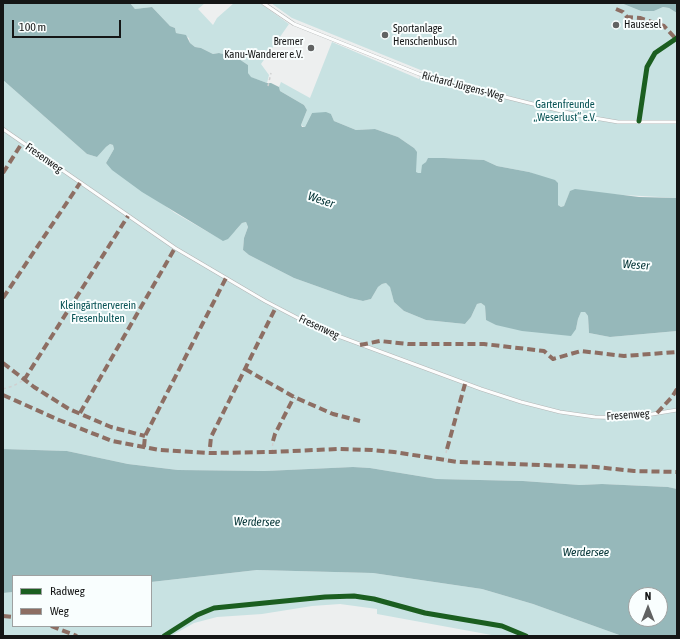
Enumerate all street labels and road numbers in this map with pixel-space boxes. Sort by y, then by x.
street label: Richard-Jürgens-Weg [421,69,505,103]
street label: Fresenweg [23,140,65,176]
street label: Fresenweg [297,312,341,342]
street label: Fresenweg [606,407,650,423]

